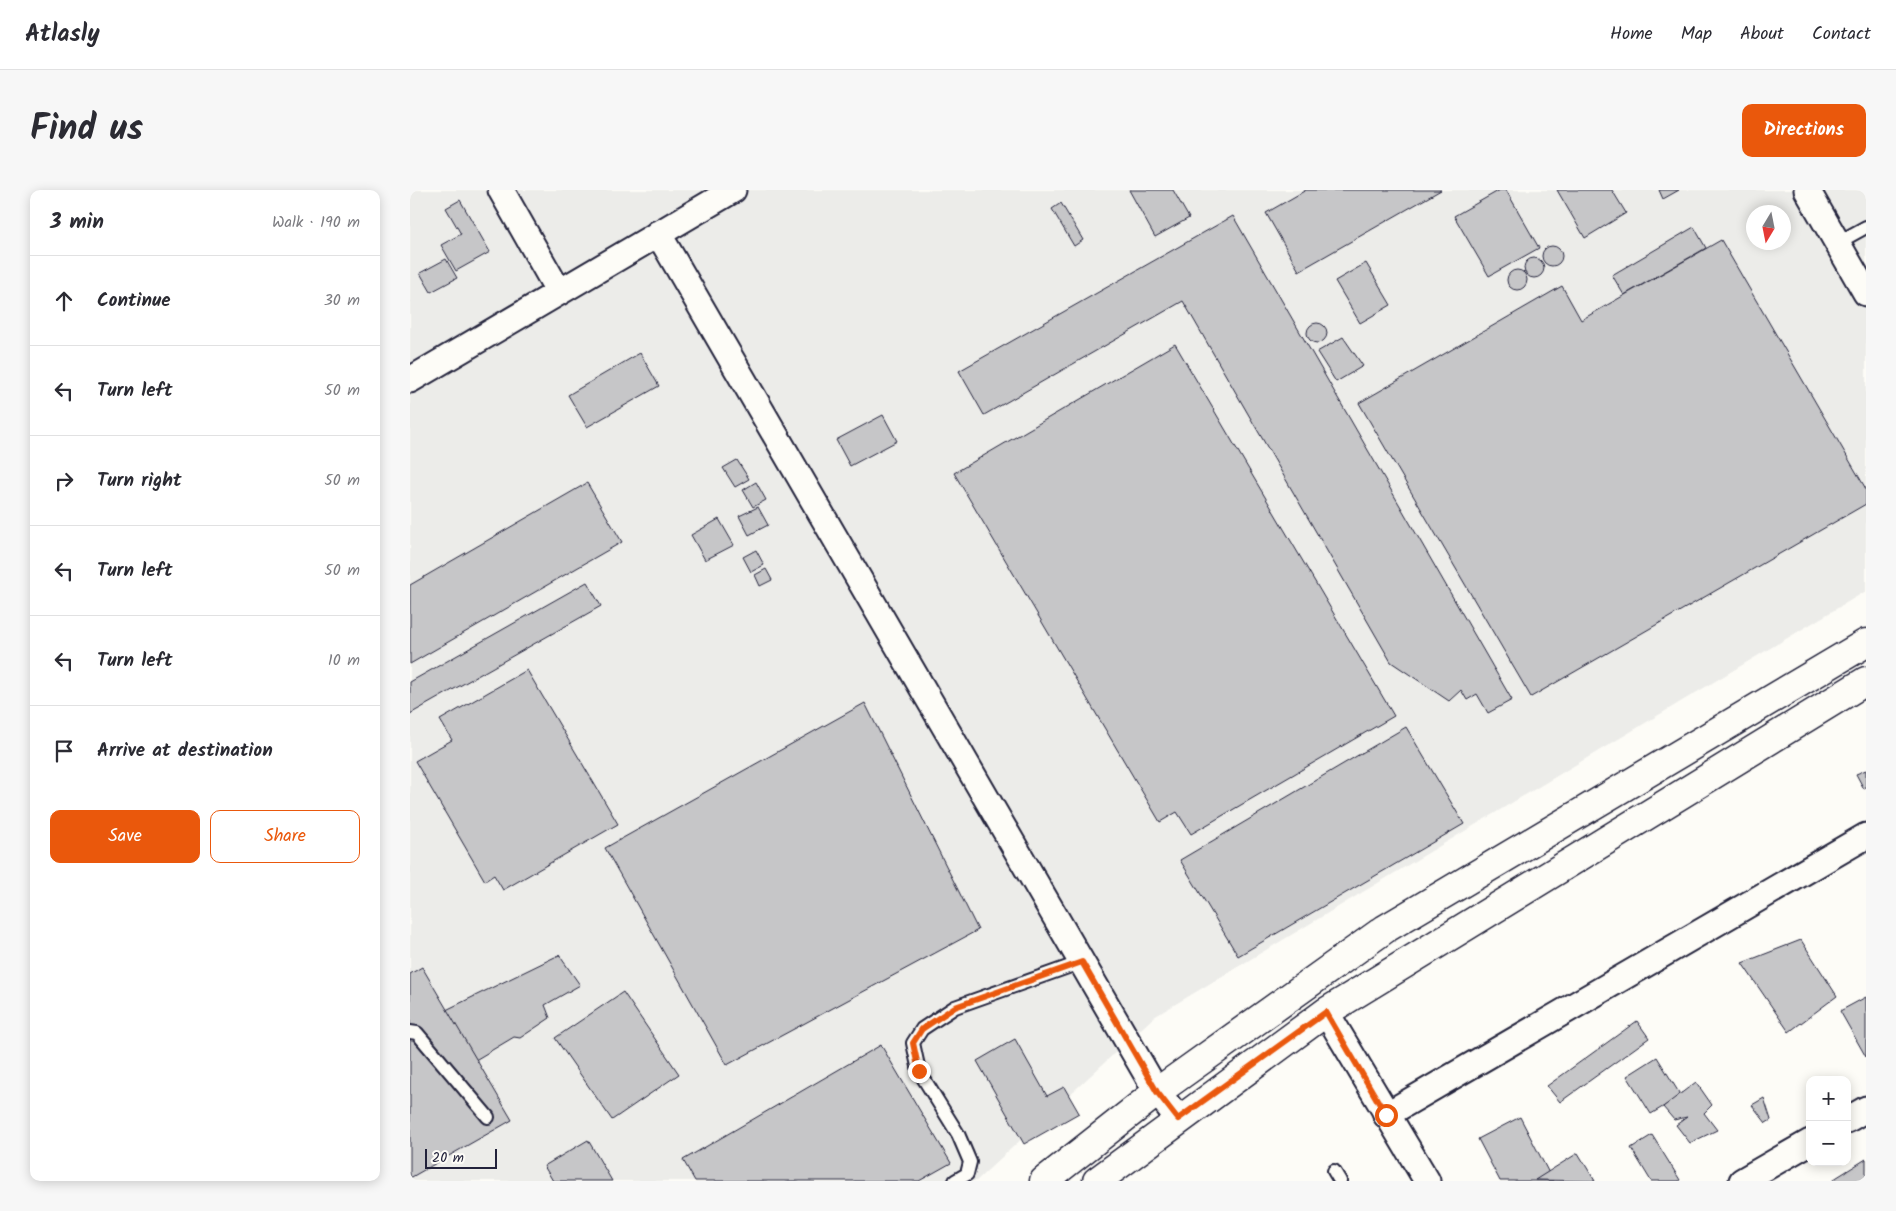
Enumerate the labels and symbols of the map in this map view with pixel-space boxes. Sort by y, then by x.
north arrow [1746,205,1791,250]
route end [908,1060,931,1083]
route start [1375,1104,1398,1127]
scale bar [425,1146,498,1169]

